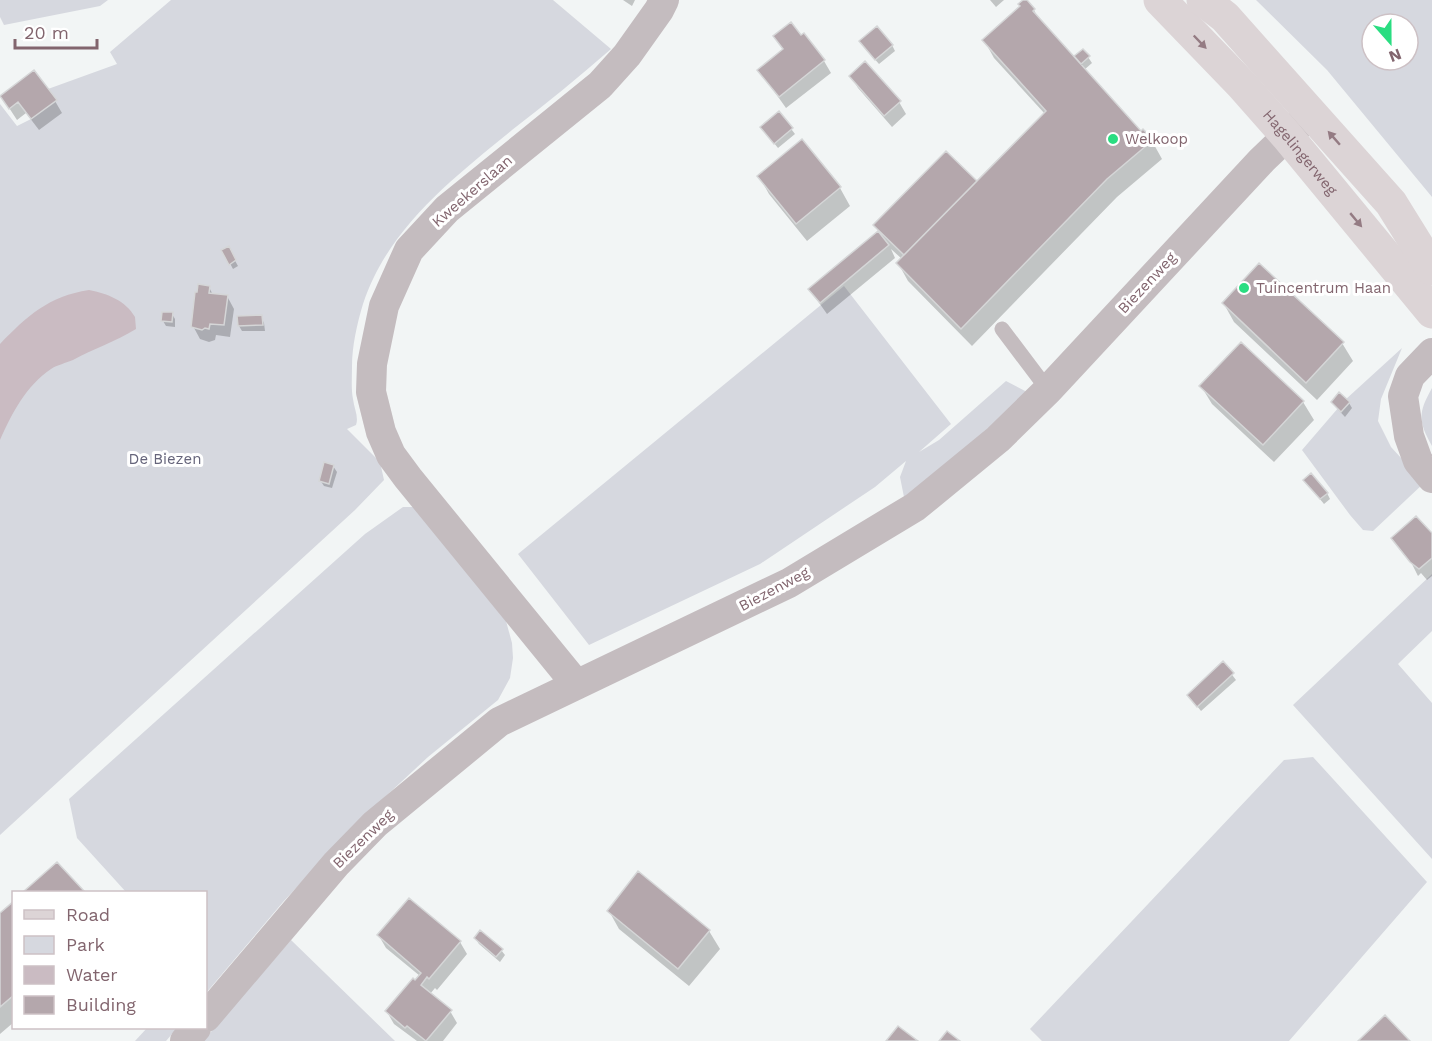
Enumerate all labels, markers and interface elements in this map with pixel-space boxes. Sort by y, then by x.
scale bar [15,12,98,50]
north arrow [1360,12,1420,72]
text: 20 m [24,22,69,43]
one-way arrow [1193,35,1207,49]
text: N [1386,45,1404,67]
street label: Hagelingerweg [1259,106,1341,199]
place label: Welkoop [1125,130,1188,148]
one-way arrow [1328,131,1341,146]
marker: Welkoop [1106,132,1120,146]
street label: Kweekerslaan [428,151,516,231]
one-way arrow [1350,213,1362,228]
street label: Biezenweg [1114,249,1180,317]
place label: Tuincentrum Haan [1256,279,1391,297]
marker: Tuincentrum Haan [1237,281,1251,295]
park label: De Biezen [129,450,201,468]
street label: Biezenweg [736,563,812,615]
street label: Biezenweg [329,806,397,872]
legend [12,891,207,1029]
text: Road [66,904,110,925]
text: Park [66,934,105,955]
text: Water [66,964,118,985]
text: Building [66,994,136,1015]

